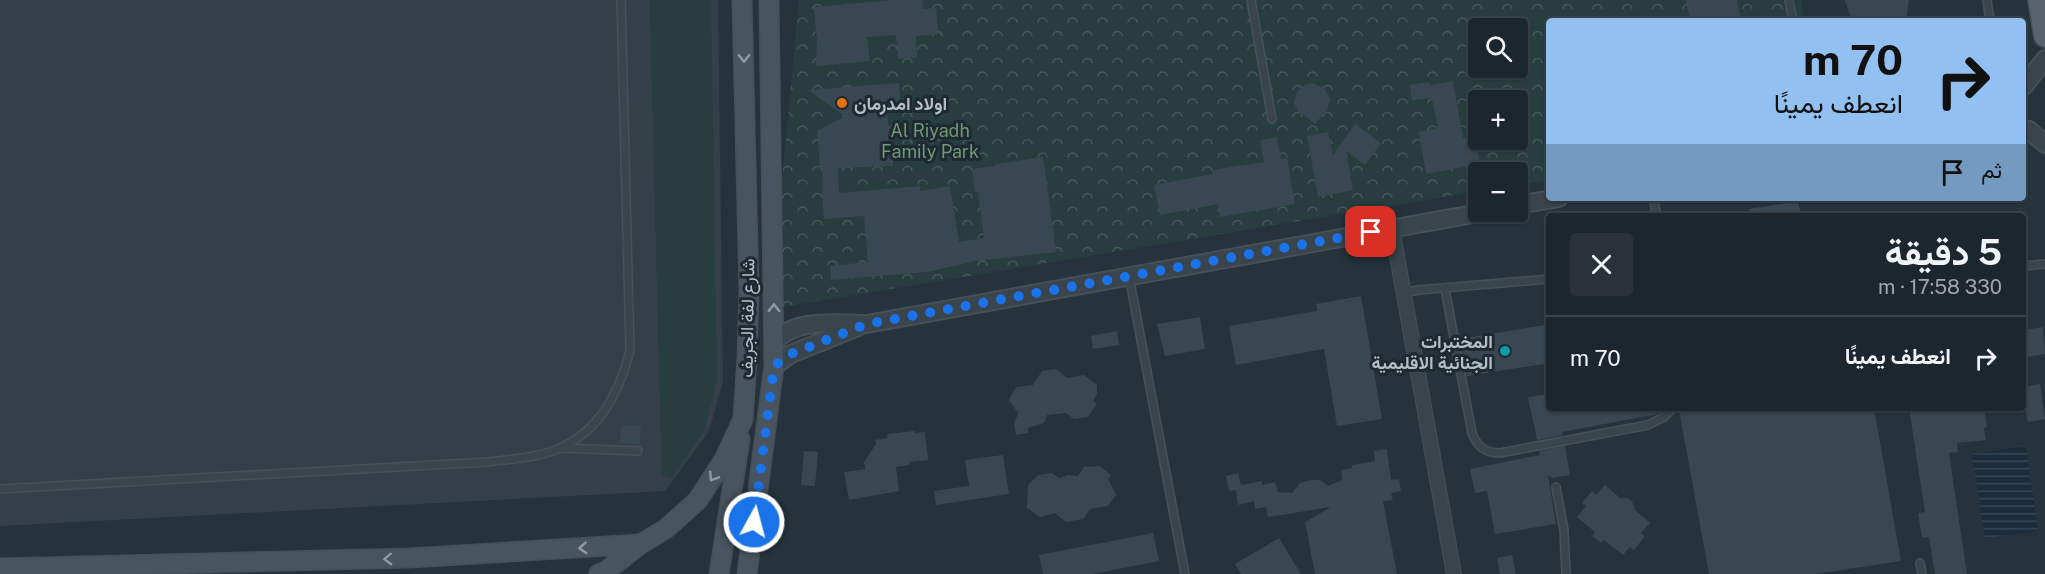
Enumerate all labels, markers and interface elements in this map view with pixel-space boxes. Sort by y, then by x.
map controls [1468,18,1528,222]
button: search [1468,18,1528,78]
text: 70 m [1803,35,1903,84]
icon: right [1924,42,2002,120]
one-way arrow [737,54,750,63]
text: انعطف يمينًا [1774,87,1903,119]
button: + [1468,90,1528,150]
place label: اولاد امدرمان [854,93,947,115]
marker: اولاد امدرمان [835,96,849,110]
park label: Al Riyadh Family Park [881,120,979,162]
icon: arrive [1936,156,1969,189]
text: ثم [1981,157,2002,183]
button: − [1468,162,1528,222]
pin [1345,206,1396,257]
icon: arrive [1354,215,1387,248]
text: 5 دقيقة [1885,231,2002,273]
button: close [1570,233,1633,296]
street label: شارع لفة الجريف [735,258,761,378]
text: 330 m · 17:58 [1878,275,2002,299]
one-way arrow [768,303,780,312]
place label: المختبرات الجنائية الاقليمية [1371,331,1493,374]
icon: right [1969,342,2002,375]
text: انعطف يمينًا [1845,343,1951,369]
marker: المختبرات الجنائية الاقليمية [1498,344,1512,358]
text: 70 m [1570,345,1621,371]
one-way arrow [709,470,720,481]
position arrow [722,490,786,554]
one-way arrow [578,541,587,554]
one-way arrow [384,552,393,565]

